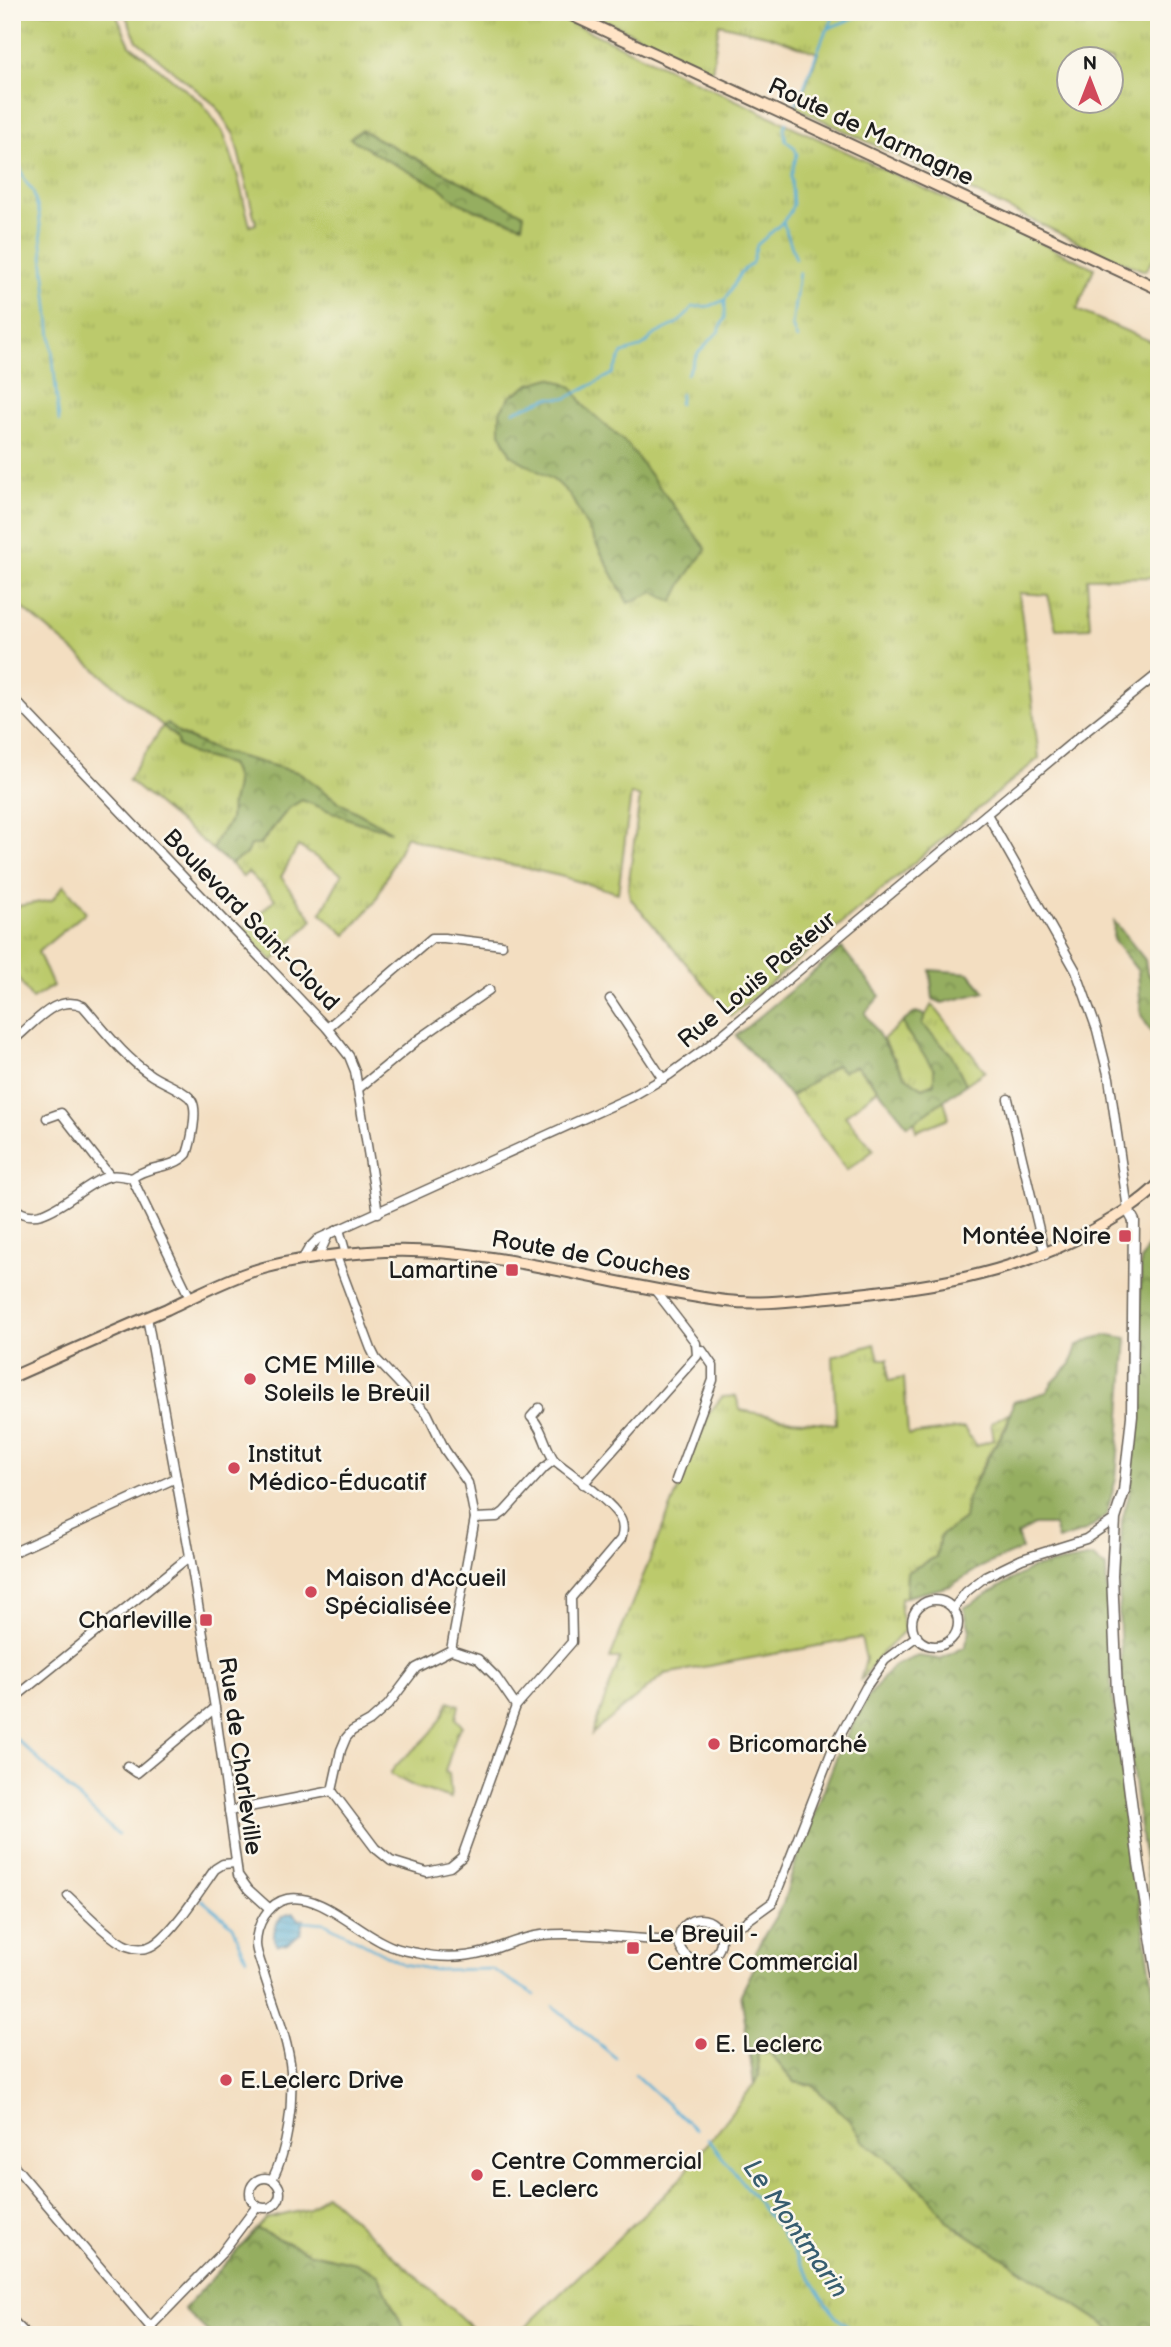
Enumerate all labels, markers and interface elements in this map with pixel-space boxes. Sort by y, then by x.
north arrow [1056,46,1126,116]
text: N [1083,53,1097,76]
street label: Route de Marmagne [764,72,978,192]
street label: Boulevard Saint-Cloud [157,823,345,1017]
street label: Rue Louis Pasteur [672,905,842,1055]
place label: Montée Noire [962,1222,1111,1251]
street label: Route de Couches [489,1224,693,1288]
marker: Montée Noire [1117,1228,1133,1244]
place label: Lamartine [388,1256,498,1285]
marker: Lamartine [504,1262,520,1278]
place label: CME Mille Soleils le Breuil [264,1351,430,1408]
marker: CME Mille Soleils le Breuil [242,1371,258,1387]
place label: Institut Médico-Éducatif [248,1440,427,1497]
marker: Institut Médico-Éducatif [226,1460,242,1476]
place label: Maison d'Accueil Spécialisée [325,1564,506,1621]
marker: Maison d'Accueil Spécialisée [303,1584,319,1600]
place label: Charleville [78,1606,192,1635]
marker: Charleville [198,1612,214,1628]
street label: Rue de Charleville [212,1655,268,1857]
place label: Bricomarché [728,1730,867,1759]
marker: Bricomarché [706,1736,722,1752]
place label: Le Breuil - Centre Commercial [647,1920,858,1977]
marker: Le Breuil - Centre Commercial [625,1940,641,1956]
place label: E. Leclerc [715,2030,822,2059]
marker: E. Leclerc [693,2036,709,2052]
place label: E.Leclerc Drive [240,2066,404,2095]
marker: E.Leclerc Drive [218,2072,234,2088]
place label: Centre Commercial E. Leclerc [491,2147,702,2204]
water label: Le Montmarin [736,2154,854,2304]
marker: Centre Commercial E. Leclerc [469,2167,485,2183]

